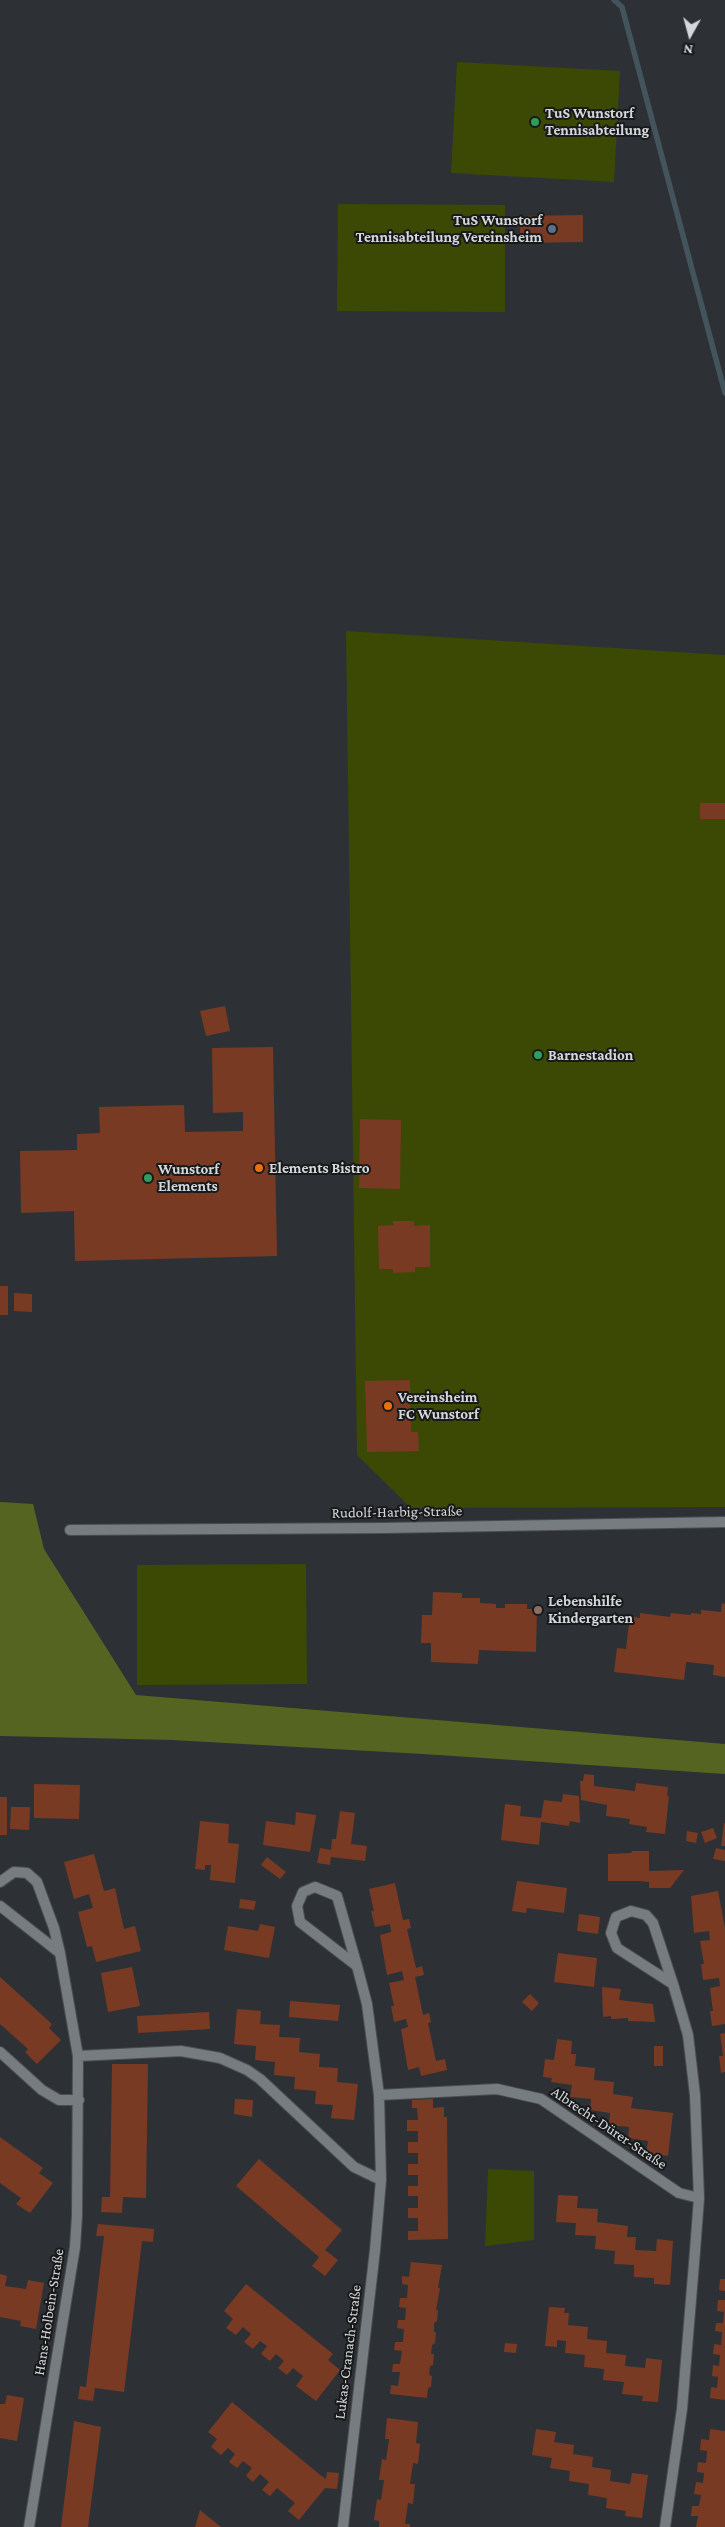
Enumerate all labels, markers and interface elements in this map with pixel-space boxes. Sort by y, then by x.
north arrow [665,10,715,60]
text: N [682,41,694,58]
place label: TuS Wunstorf Tennisabteilung [545,104,649,139]
marker: TuS Wunstorf Tennisabteilung [529,116,541,128]
place label: TuS Wunstorf Tennisabteilung Vereinsheim [356,211,542,246]
marker: TuS Wunstorf Tennisabteilung Vereinsheim [546,223,558,235]
place label: Barnestadion [548,1046,633,1064]
marker: Barnestadion [532,1049,544,1061]
place label: Elements Bistro [269,1159,370,1177]
place label: Wunstorf Elements [158,1160,219,1195]
marker: Elements Bistro [253,1162,265,1174]
marker: Wunstorf Elements [142,1172,154,1184]
place label: Vereinsheim FC Wunstorf [398,1388,479,1423]
marker: Vereinsheim FC Wunstorf [382,1400,394,1412]
street label: Rudolf-Harbig-Straße [332,1502,462,1522]
place label: Lebenshilfe Kindergarten [548,1592,633,1627]
marker: Lebenshilfe Kindergarten [532,1604,544,1616]
street label: Albrecht-Dürer-Straße [548,2083,670,2173]
street label: Hans-Holbein-Straße [30,2247,68,2377]
street label: Lukas-Cranach-Straße [331,2284,365,2420]

